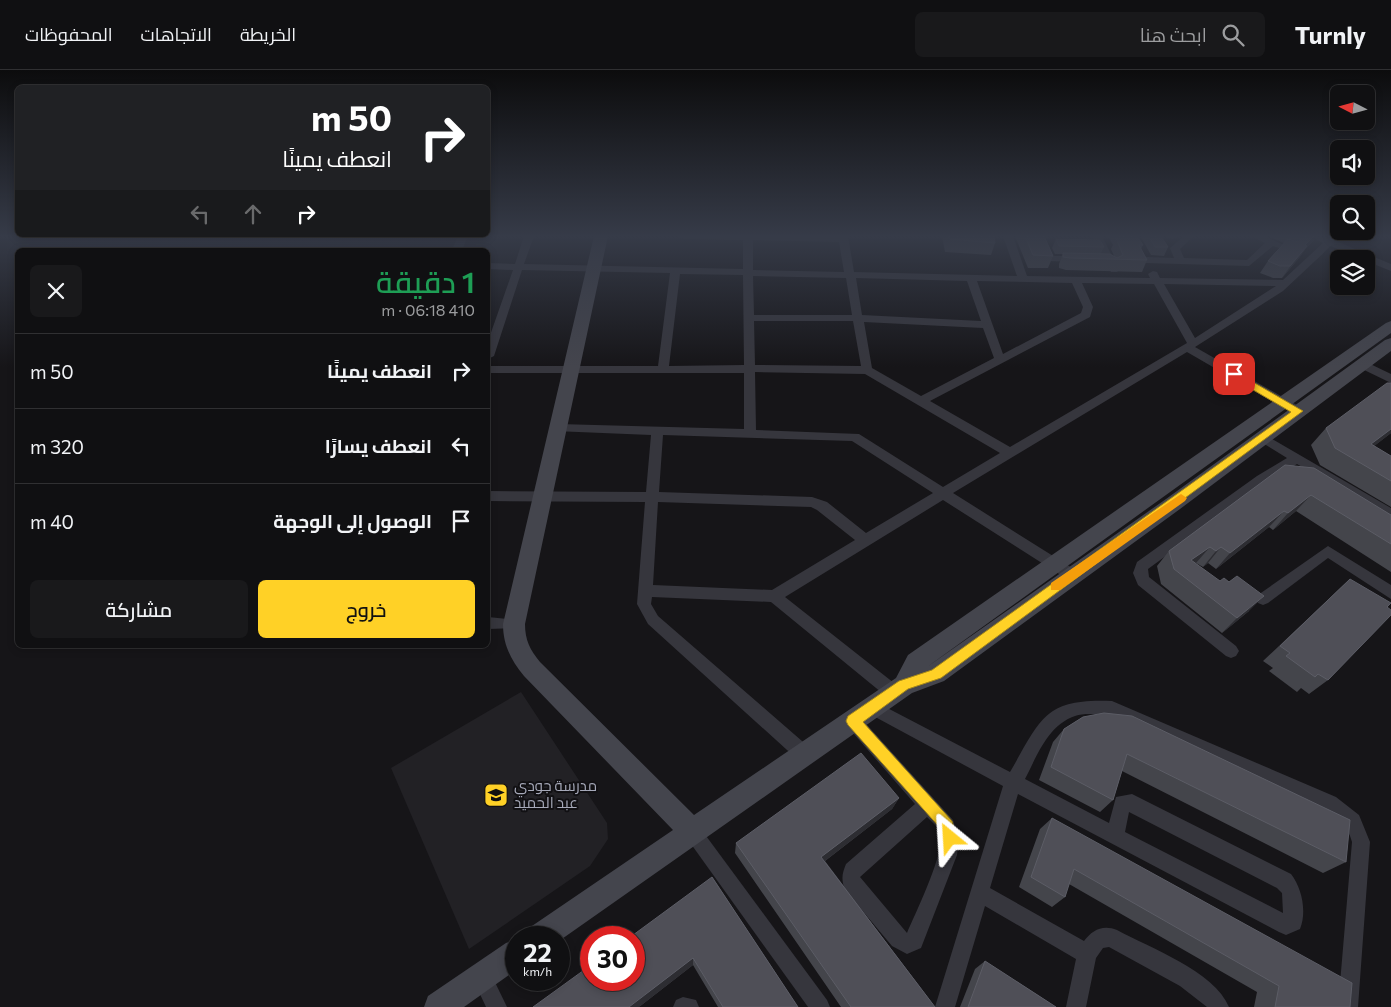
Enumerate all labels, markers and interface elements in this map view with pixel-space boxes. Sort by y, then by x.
search box [915,12,1265,57]
text: Turnly [1295,20,1366,49]
icon: search [1219,21,1247,49]
text: المحفوظات [25,23,113,45]
text: الاتجاهات [141,23,212,45]
text: الخريطة [240,23,296,45]
text: ابحث هنا [1140,23,1207,46]
north arrow [1330,85,1375,130]
map controls [1330,85,1375,295]
text: 50 m [311,95,392,138]
icon: right [410,105,475,170]
button: sound [1330,140,1375,185]
text: انعطف يمينًا [282,145,392,172]
button: search [1330,195,1375,240]
icon: left [186,200,214,228]
icon: ahead [239,200,267,228]
icon: right [292,200,320,228]
button: layers [1330,250,1375,295]
text: 1 دقيقة [376,262,475,299]
button: close [30,265,82,317]
text: 410 m · 06:18 [381,300,475,319]
pin [1213,353,1255,395]
icon: right [447,357,475,385]
text: انعطف يمينًا [327,359,432,382]
text: 50 m [30,360,74,383]
icon: arrive [1220,360,1248,388]
icon: left [447,432,475,460]
text: انعطف يسارًا [325,434,432,457]
text: 320 m [30,435,84,458]
icon: arrive [447,507,475,535]
text: الوصول إلى الوجهة [273,509,432,532]
text: 40 m [30,510,74,533]
button: مشاركة [30,580,248,638]
button: خروج [258,580,475,638]
place label: مدرسة جودي عبد الحميد [514,776,597,811]
school or university icon: مدرسة جودي عبد الحميد [483,782,509,808]
position arrow [923,811,975,863]
speed limit sign: 30 [580,926,645,991]
text: 22 [523,937,552,967]
text: km/h [523,964,552,978]

